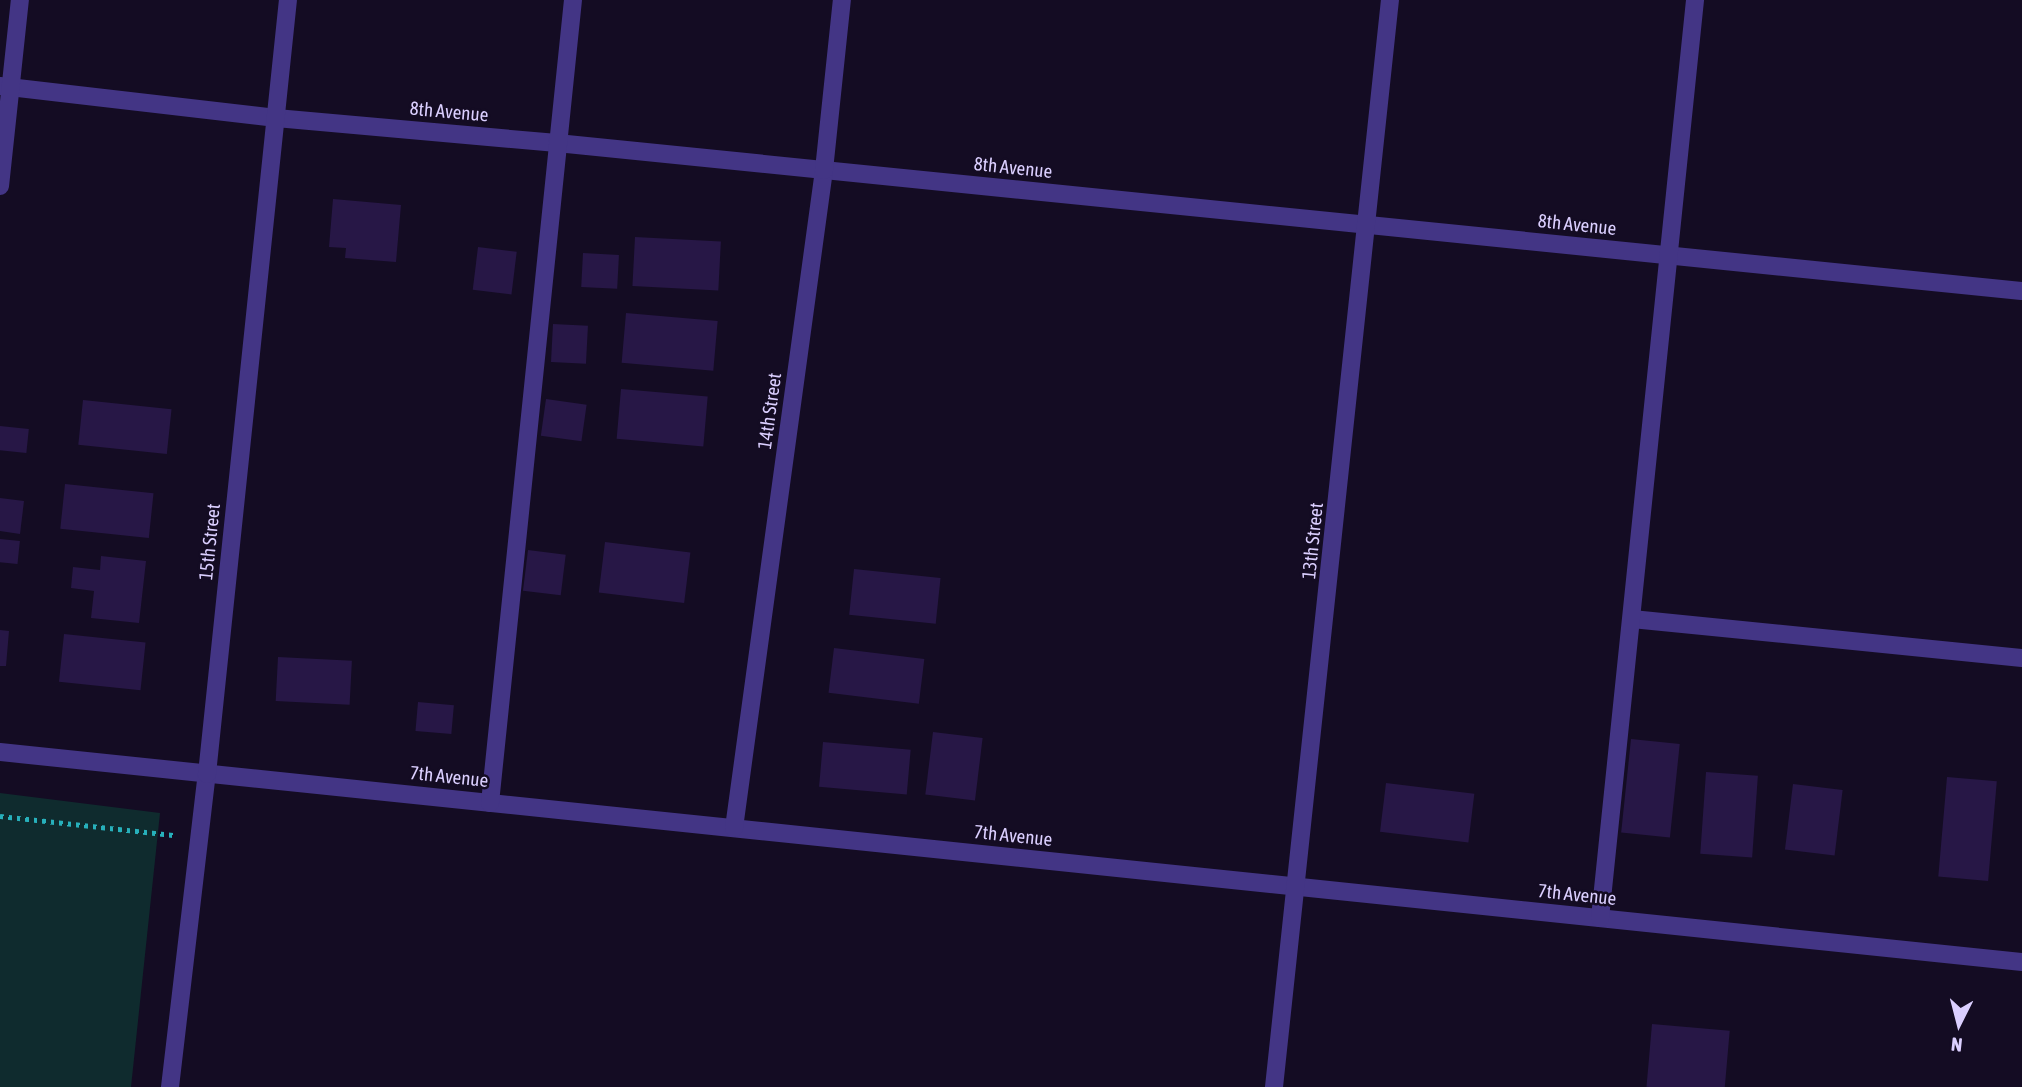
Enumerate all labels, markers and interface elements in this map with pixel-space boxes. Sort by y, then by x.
street label: 8th Avenue [409,97,489,127]
street label: 8th Avenue [973,153,1053,183]
street label: 8th Avenue [1537,210,1617,240]
street label: 14th Street [753,371,787,451]
street label: 13th Street [1298,502,1328,580]
street label: 15th Street [195,503,225,581]
street label: 7th Avenue [409,762,489,792]
street label: 7th Avenue [973,821,1053,851]
street label: 7th Avenue [1537,880,1617,910]
north arrow [1924,989,1994,1059]
text: N [1950,1033,1964,1056]

